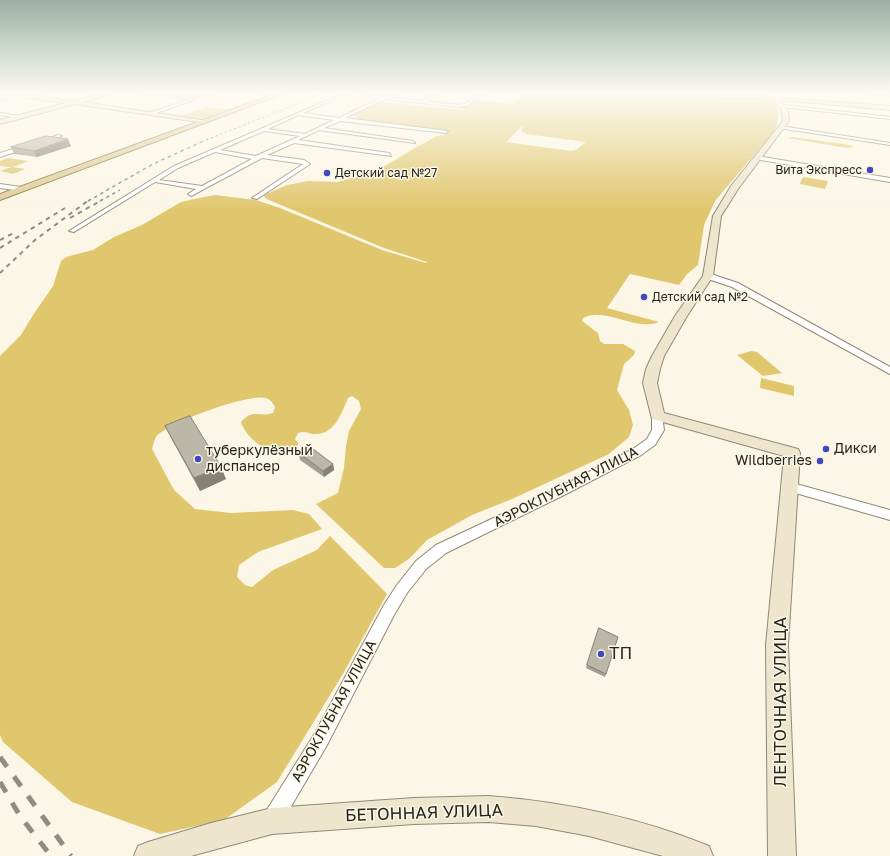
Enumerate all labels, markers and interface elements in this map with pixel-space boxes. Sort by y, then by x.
place label: Вита Экспресс [775,163,862,177]
marker: Вита Экспресс [865,165,875,175]
place label: Детский сад №27 [335,166,437,180]
marker: Детский сад №27 [322,168,332,178]
place label: Детский сад №2 [652,290,748,304]
marker: Детский сад №2 [639,292,649,302]
place label: Дикси [834,441,877,457]
place label: туберкулёзный диспансер [206,443,313,476]
street label: АЭРОКЛУБНАЯ УЛИЦА [491,443,641,531]
marker: Дикси [821,444,831,454]
place label: Wildberries [735,453,812,469]
marker: туберкулёзный диспансер [193,454,203,464]
marker: Wildberries [815,456,825,466]
street label: ЛЕНТОЧНАЯ УЛИЦА [771,617,791,787]
street label: АЭРОКЛУБНАЯ УЛИЦА [288,637,380,785]
place label: ТП [609,644,632,664]
marker: ТП [596,649,606,659]
street label: БЕТОННАЯ УЛИЦА [345,800,503,826]

